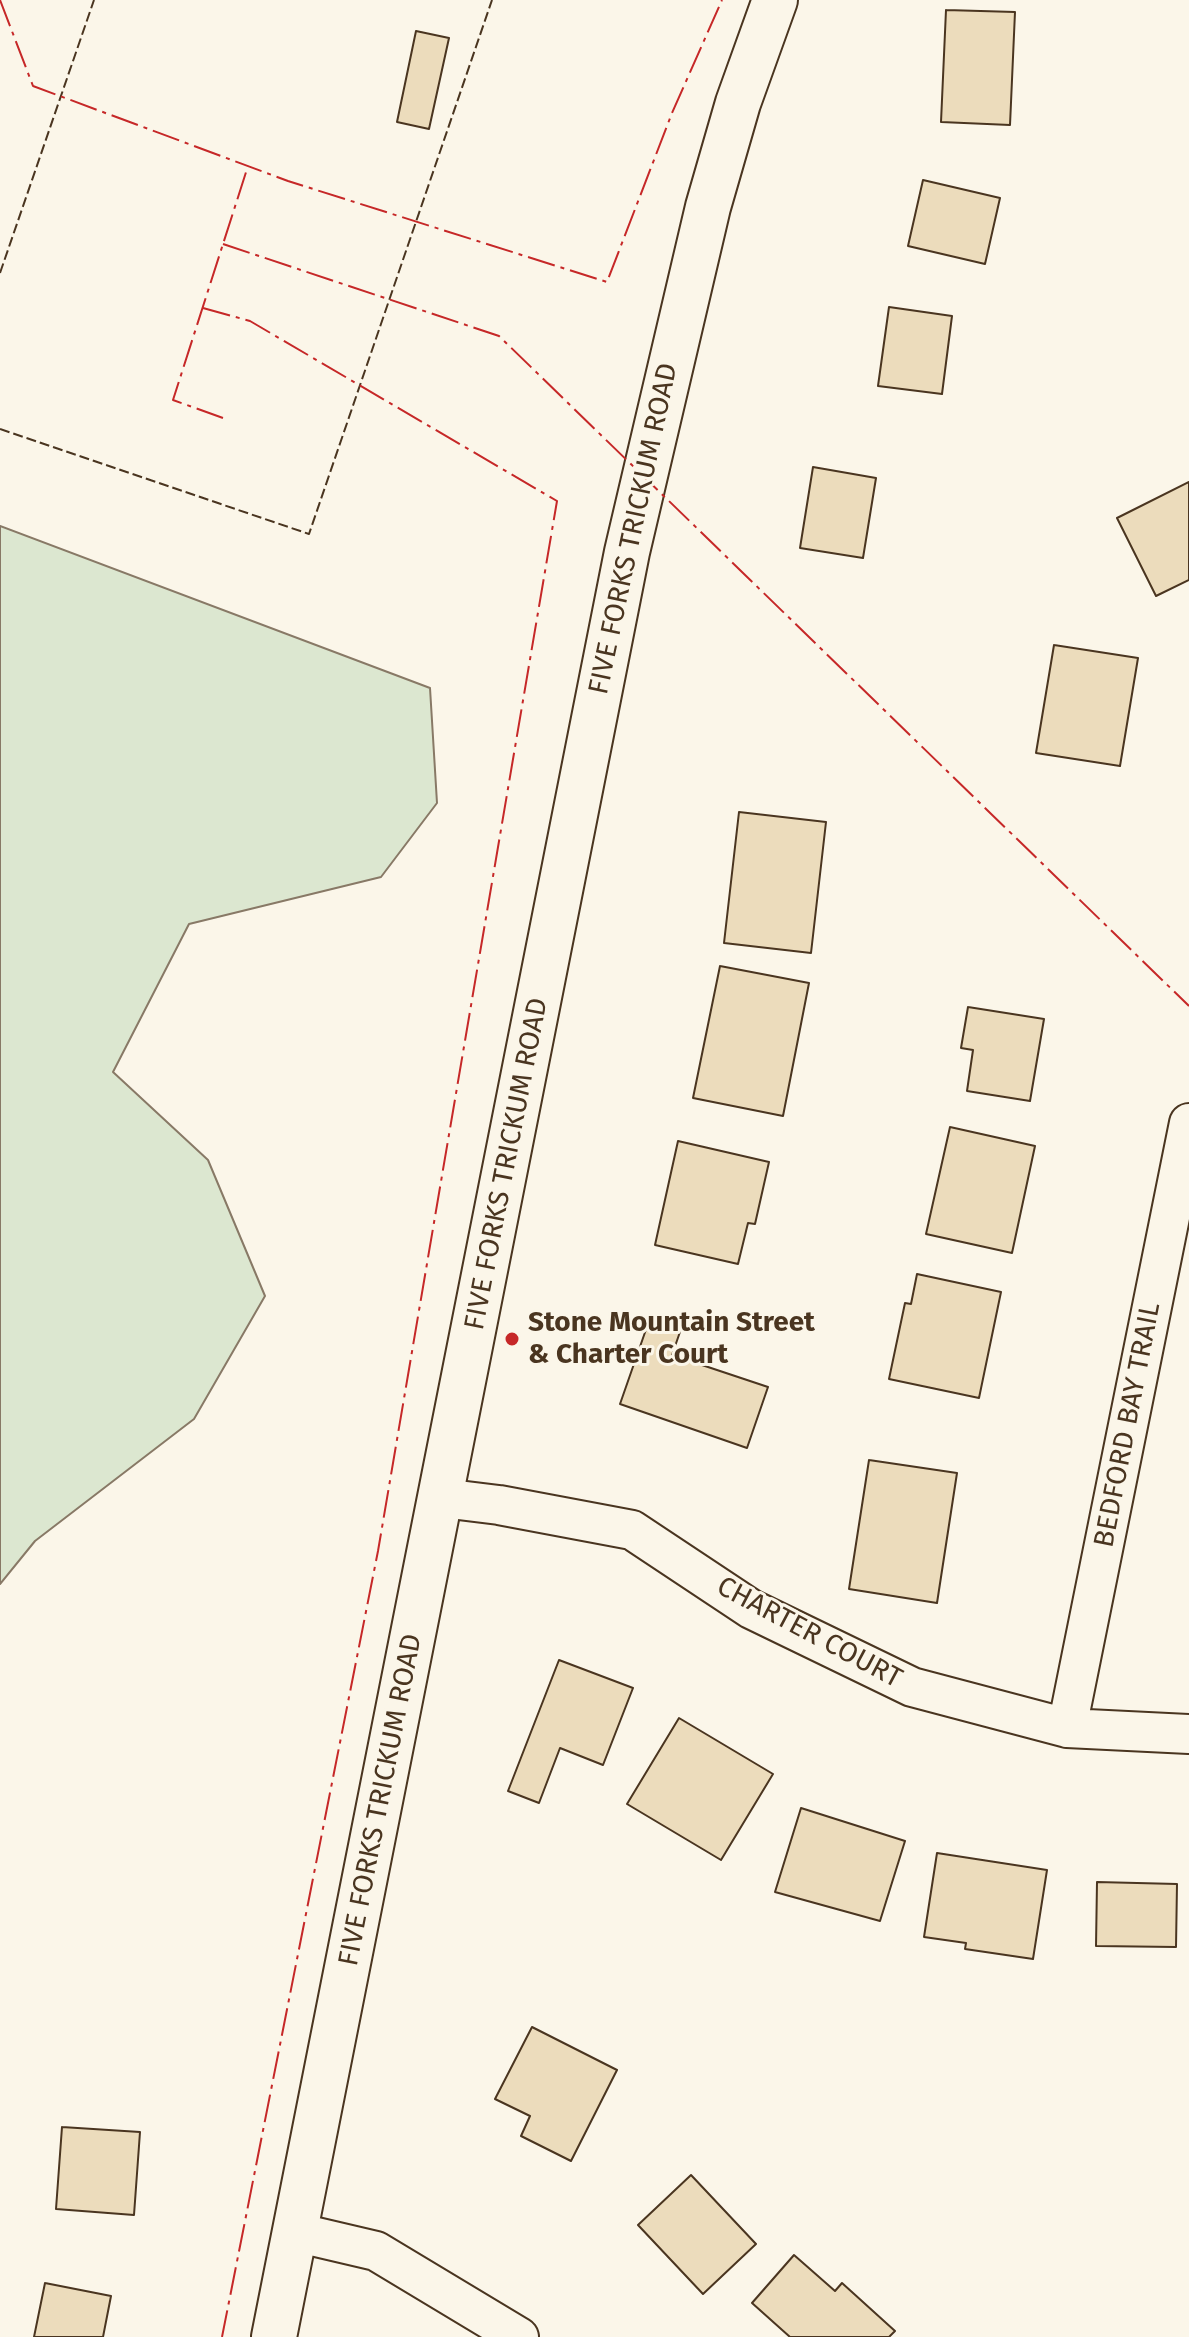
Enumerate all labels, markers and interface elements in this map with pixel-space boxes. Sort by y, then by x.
street label: FIVE FORKS TRICKUM ROAD [582,360,686,698]
street label: FIVE FORKS TRICKUM ROAD [458,995,556,1333]
street label: BEDFORD BAY TRAIL [1088,1300,1168,1550]
place label: Stone Mountain Street & Charter Court [528,1306,815,1372]
marker: Stone Mountain Street & Charter Court [503,1330,521,1348]
street label: CHARTER COURT [711,1570,907,1696]
street label: FIVE FORKS TRICKUM ROAD [332,1631,430,1969]

